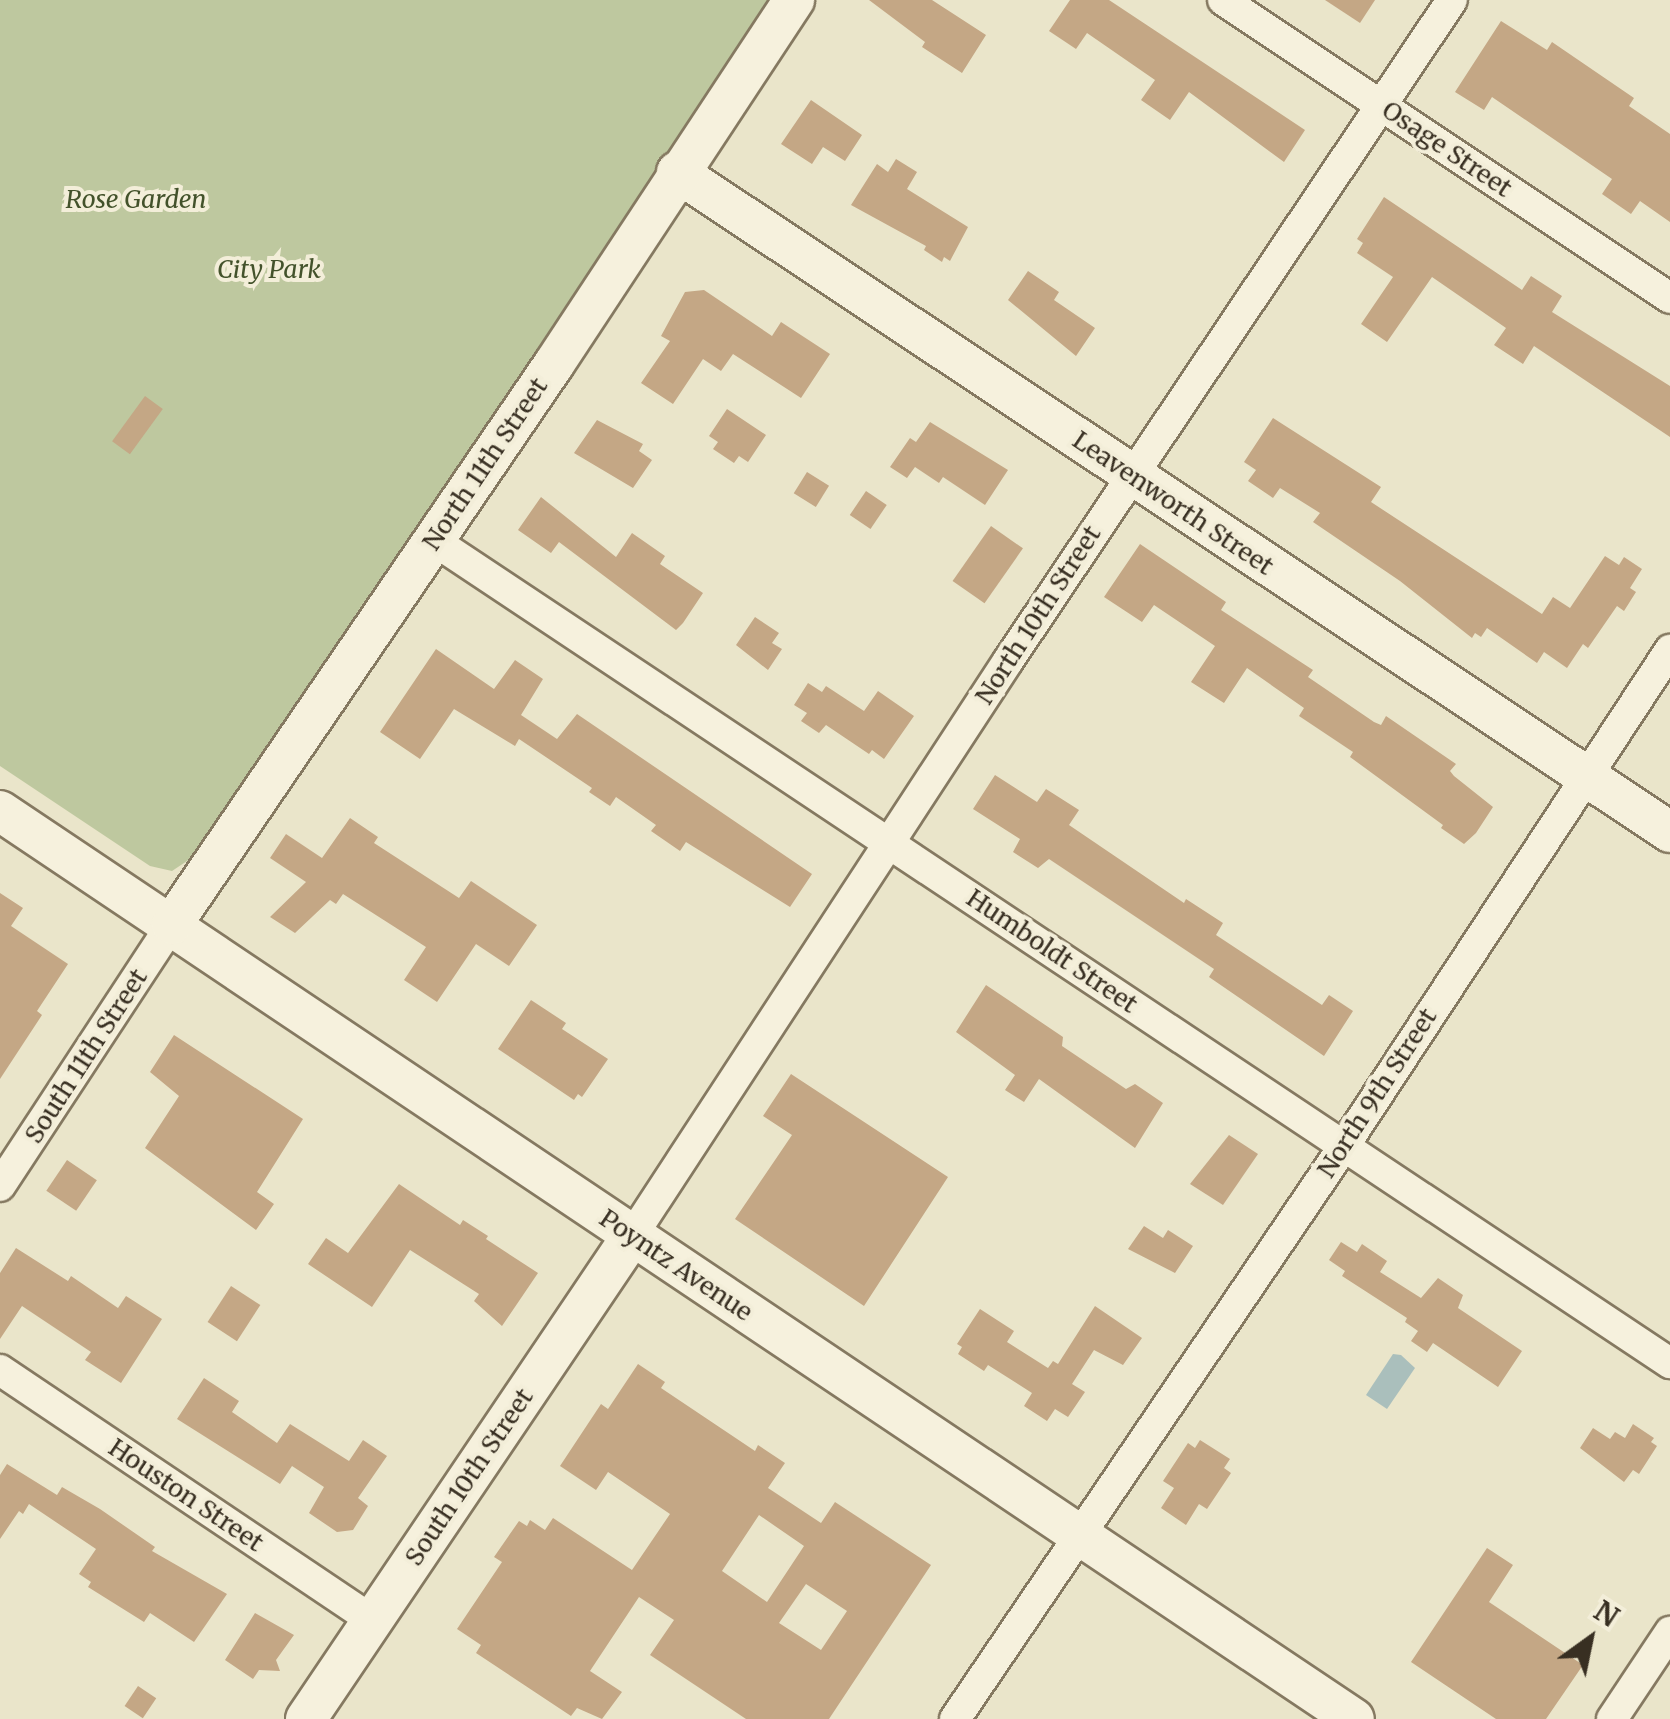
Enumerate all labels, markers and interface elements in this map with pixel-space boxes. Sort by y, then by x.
street label: Osage Street [1377,95,1517,203]
park label: Rose Garden [66,184,206,214]
park label: City Park [217,254,321,284]
street label: North 11th Street [416,372,554,556]
street label: Leavenworth Street [1067,425,1279,581]
street label: North 10th Street [969,520,1107,710]
street label: Humboldt Street [961,883,1143,1019]
street label: South 11th Street [18,963,154,1149]
street label: North 9th Street [1311,1003,1443,1183]
street label: Poyntz Avenue [594,1203,758,1327]
street label: South 10th Street [399,1383,539,1571]
street label: Houston Street [103,1432,269,1558]
north arrow [1540,1589,1640,1689]
text: N [1587,1593,1625,1635]

